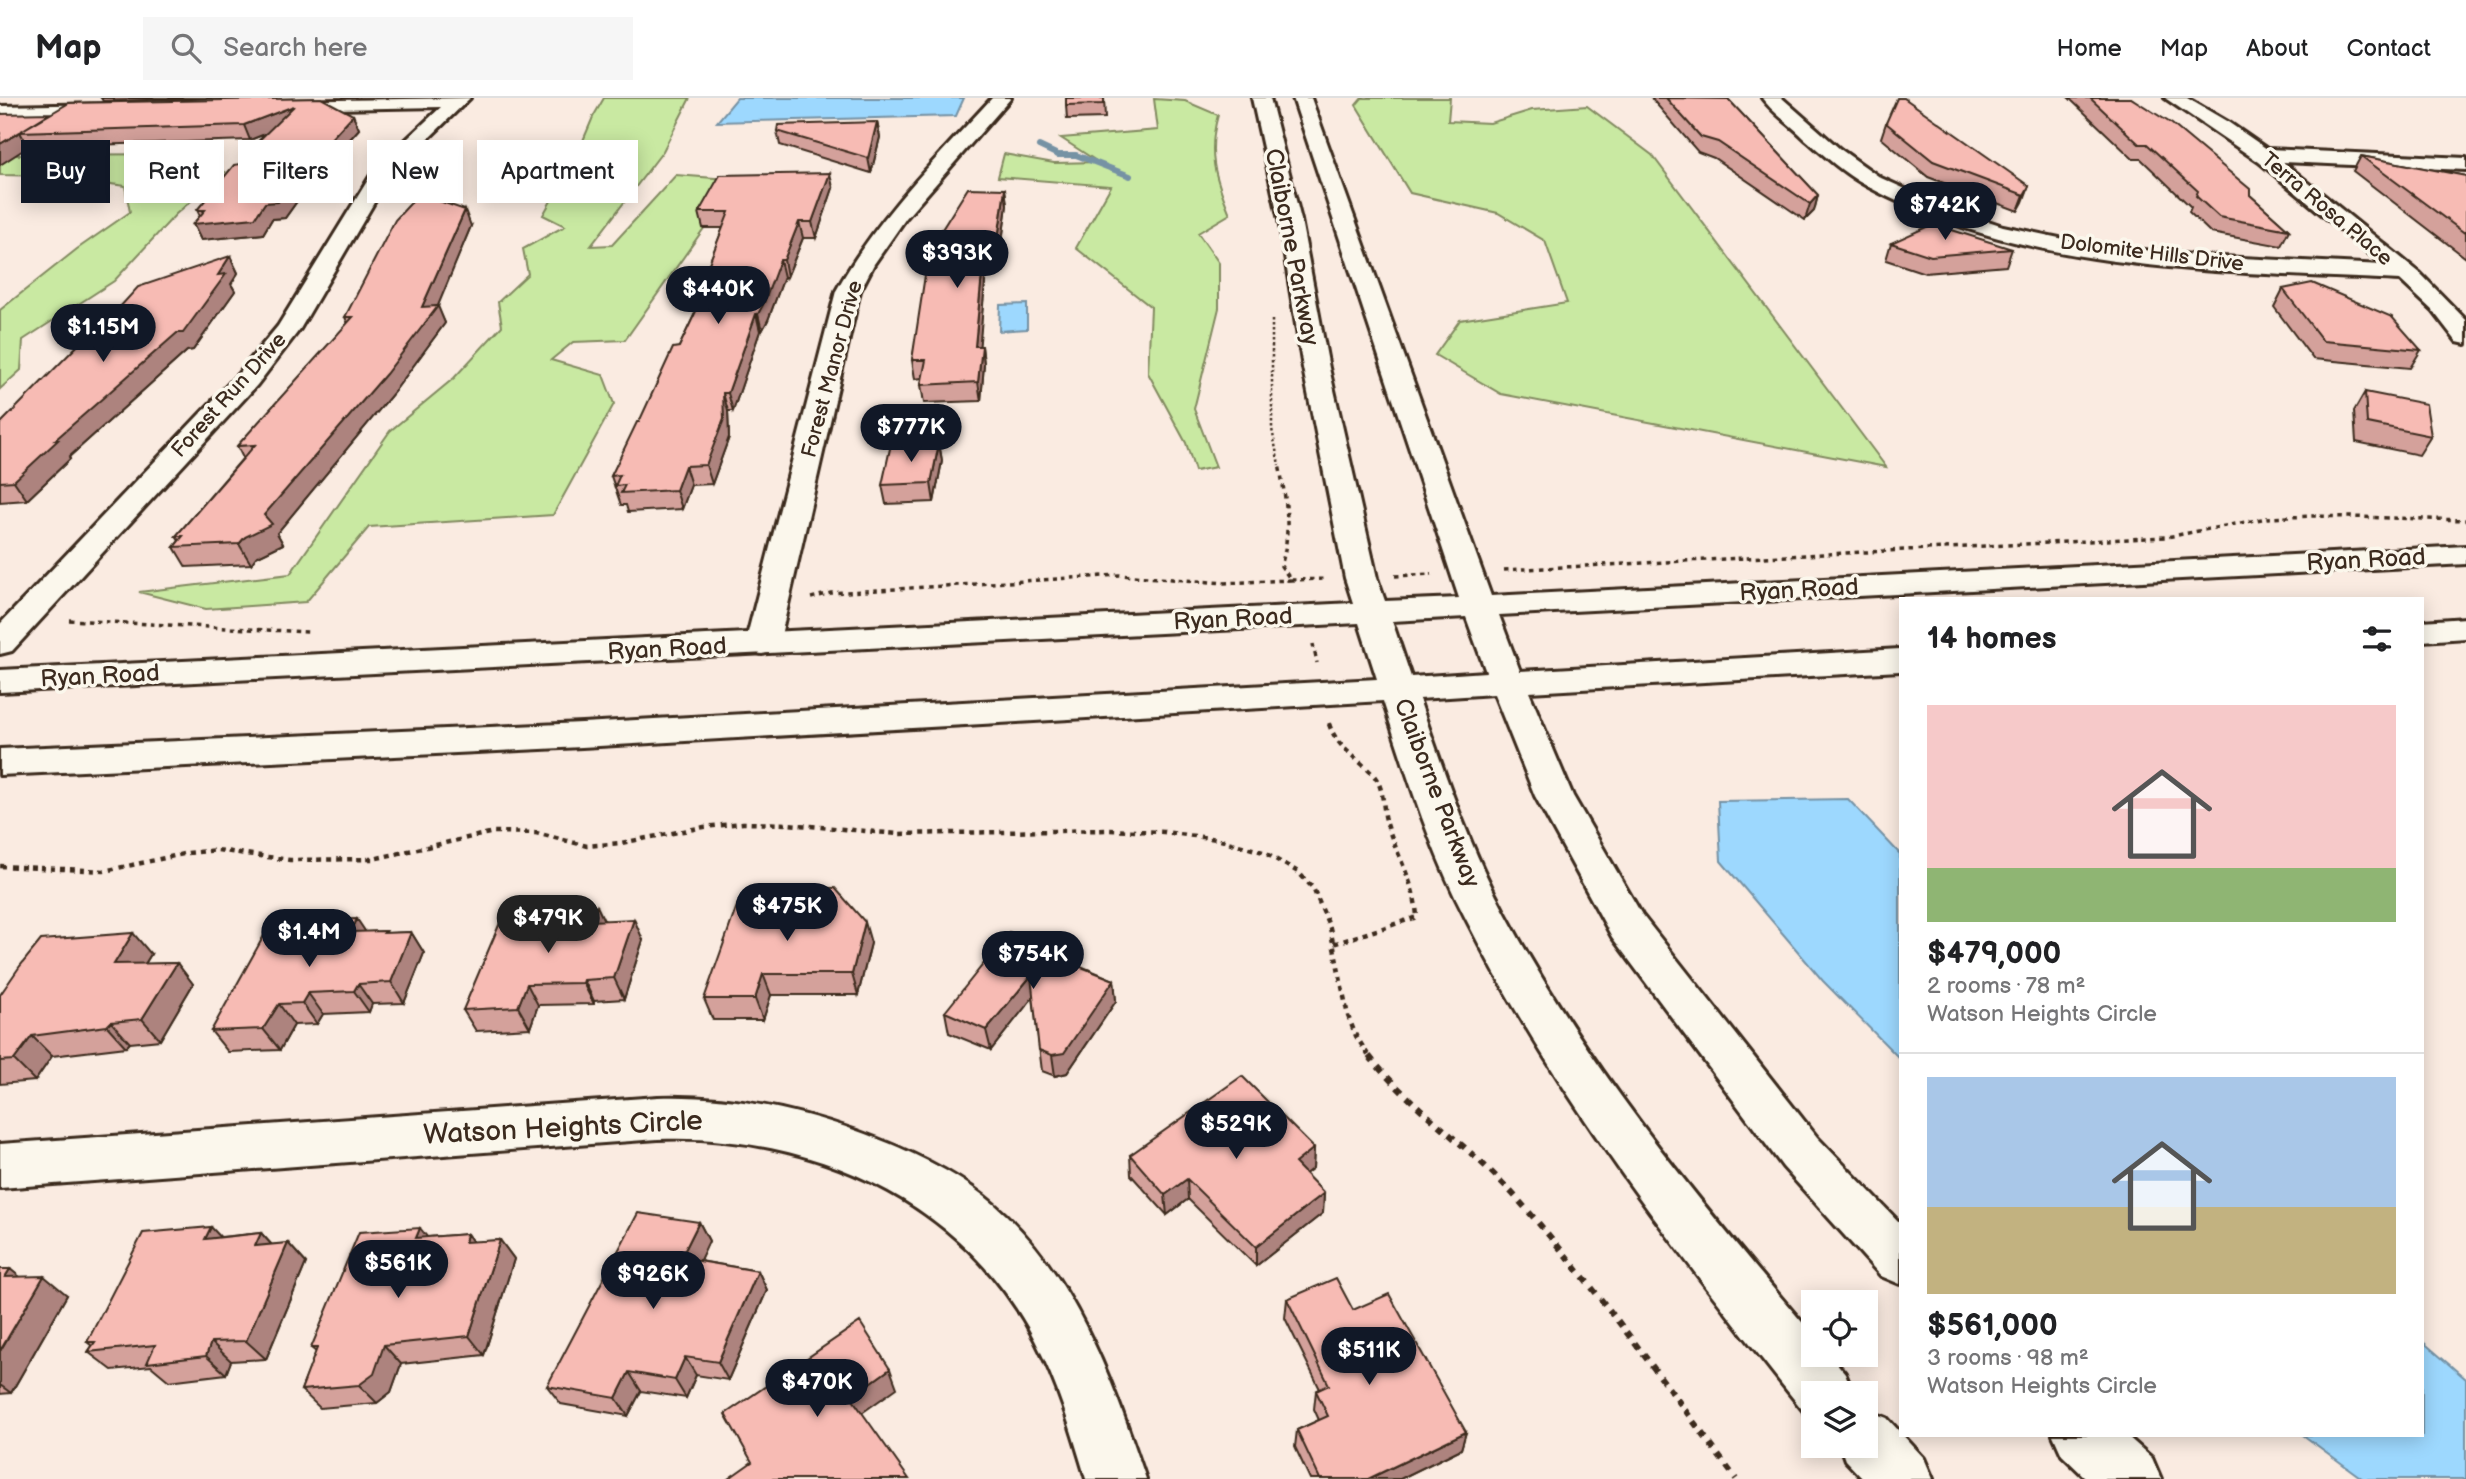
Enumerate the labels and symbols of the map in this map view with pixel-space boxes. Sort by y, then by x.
street label: Claiborne Parkway [1259,146,1325,348]
street label: Terra Rosa Place [2256,147,2398,271]
pin: $742K [1896,183,1994,242]
street label: Dolomite Hills Drive [2059,229,2245,277]
pin: $393K [908,230,1006,290]
pin: $440K [669,266,767,326]
street label: Forest Manor Drive [796,278,868,460]
pin: $1.15M [46,304,160,364]
street label: Forest Run Drive [166,327,292,463]
pin: $777K [862,404,960,464]
street label: Ryan Road [2306,542,2426,578]
street label: Ryan Road [1739,572,1859,608]
street label: Ryan Road [1173,601,1293,637]
street label: Ryan Road [607,631,727,667]
street label: Ryan Road [40,658,160,694]
street label: Claiborne Parkway [1388,694,1486,892]
pin: $475K [738,884,836,943]
pin: $479K [499,896,597,955]
pin: $1.4M [260,910,358,969]
pin: $754K [984,932,1082,991]
pin: $529K [1187,1102,1285,1161]
street label: Watson Heights Circle [422,1104,704,1152]
pin: $561K [349,1240,447,1300]
pin: $926K [604,1252,702,1311]
pin: $511K [1320,1328,1418,1387]
pin: $470K [768,1360,866,1419]

